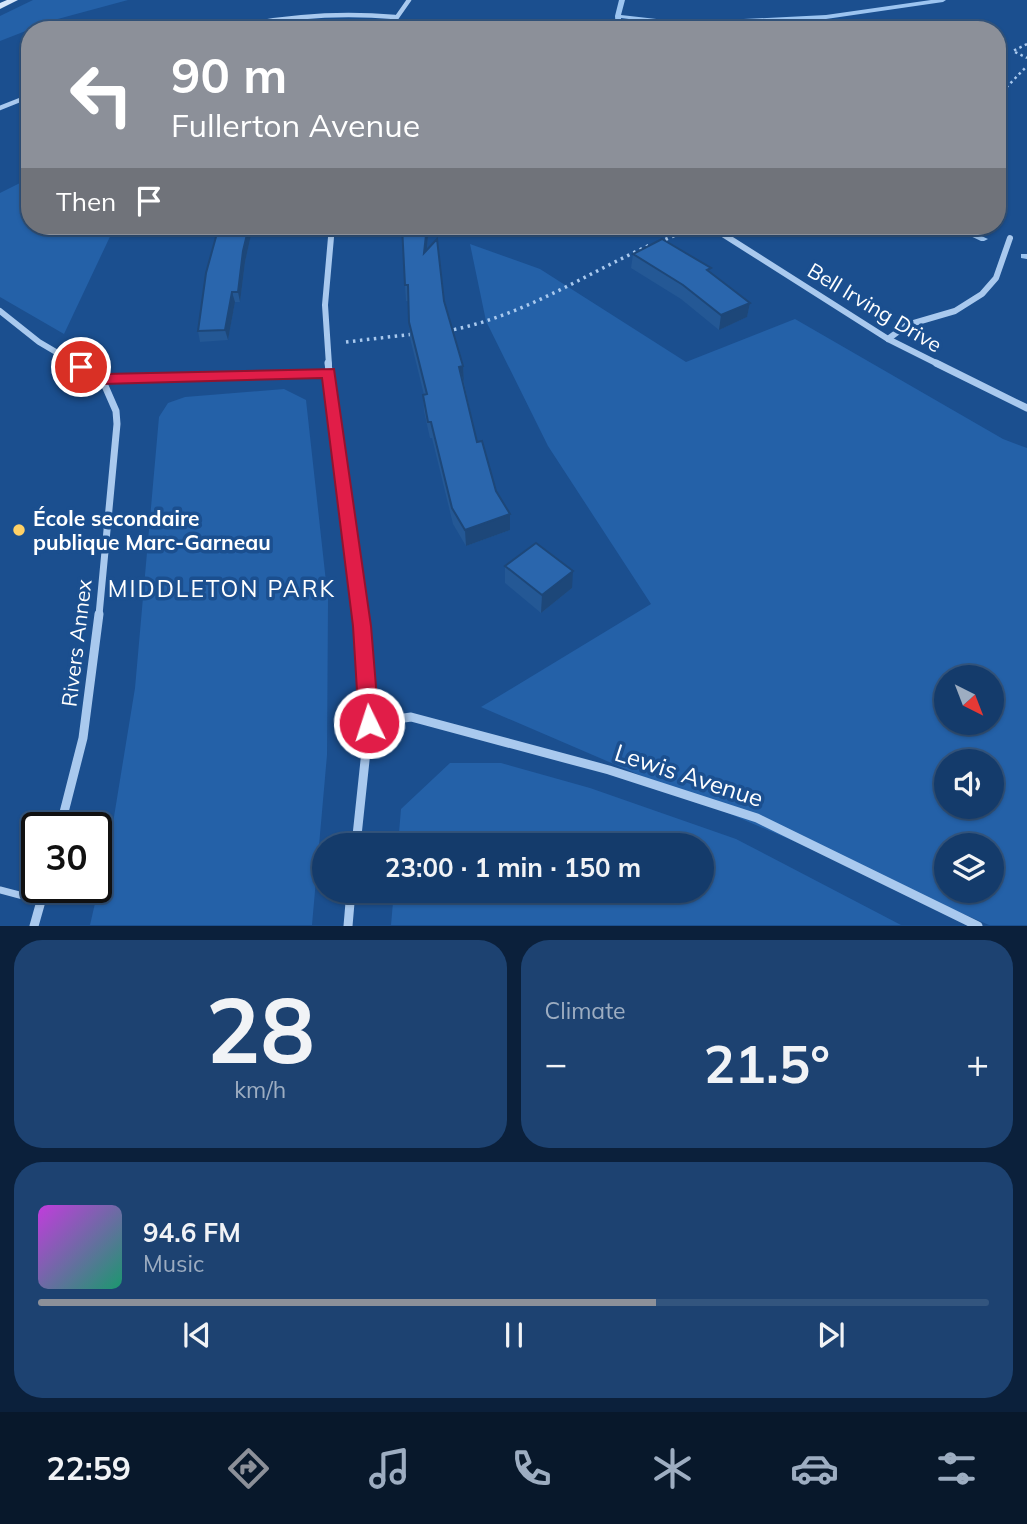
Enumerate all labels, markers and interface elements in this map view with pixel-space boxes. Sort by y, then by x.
text: 90 m [171,44,287,105]
icon: left [56,49,147,140]
text: Fullerton Avenue [171,105,420,145]
icon: arrive [130,182,168,220]
text: Then [56,185,116,218]
street label: Bell Irving Drive [803,257,947,357]
pin [51,337,111,397]
icon: arrive [62,348,100,386]
place label: École secondaire publique Marc-Garneau [33,505,271,555]
marker: École secondaire publique Marc-Garneau [11,522,27,538]
district label: MIDDLETON PARK [108,574,336,603]
street label: Rivers Annex [55,578,97,708]
north arrow [934,665,1004,735]
map controls [934,665,1004,903]
position arrow [332,686,406,760]
street label: Lewis Avenue [611,737,767,813]
button: sound [934,749,1004,819]
speed limit sign: 30 [21,812,112,903]
button: layers [934,833,1004,903]
text: 23:00 · 1 min · 150 m [385,851,641,884]
text: 28 [206,972,315,1086]
text: Climate [545,996,626,1025]
text: 21.5° [704,1031,830,1096]
text: − [545,1039,567,1087]
text: + [966,1039,989,1087]
text: km/h [234,1075,286,1104]
text: 94.6 FM [143,1216,241,1249]
text: Music [143,1249,204,1278]
icon: previous [178,1316,216,1354]
icon: pause [495,1316,533,1354]
icon: next [812,1316,850,1354]
icon: directions [224,1444,273,1493]
icon: music [365,1444,414,1493]
icon: phone [507,1444,556,1493]
icon: climate [648,1444,697,1493]
icon: car [790,1444,839,1493]
icon: filters [932,1444,981,1493]
text: 22:59 [46,1448,131,1488]

